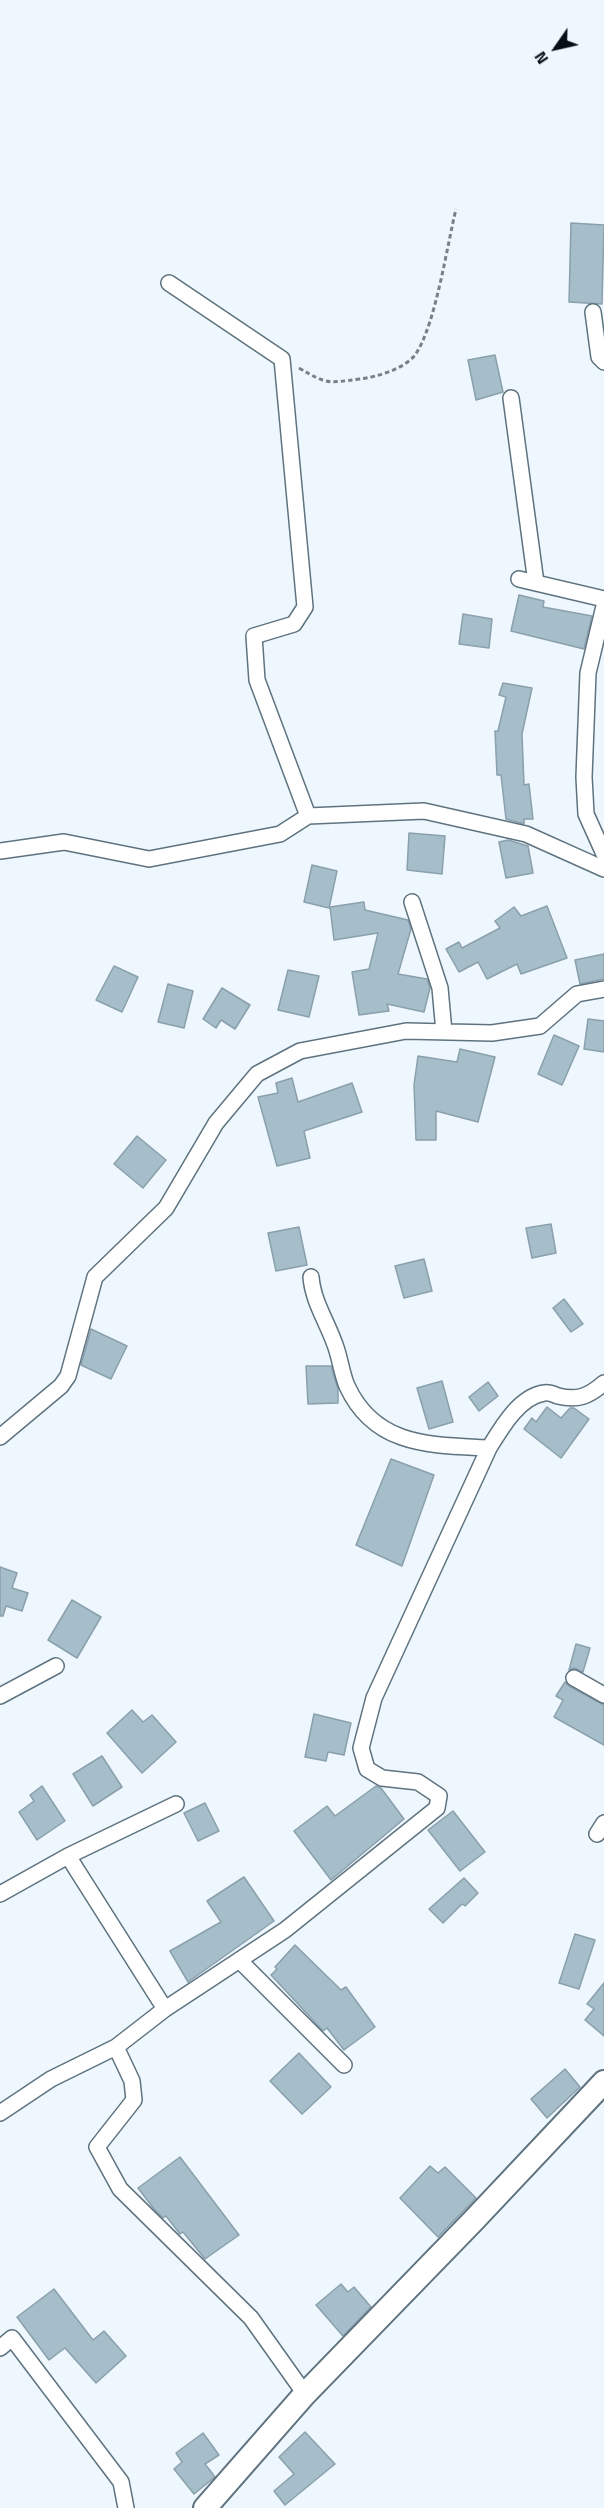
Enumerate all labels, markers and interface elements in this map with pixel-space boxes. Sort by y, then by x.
north arrow [526,18,586,78]
text: N [528,47,554,69]

